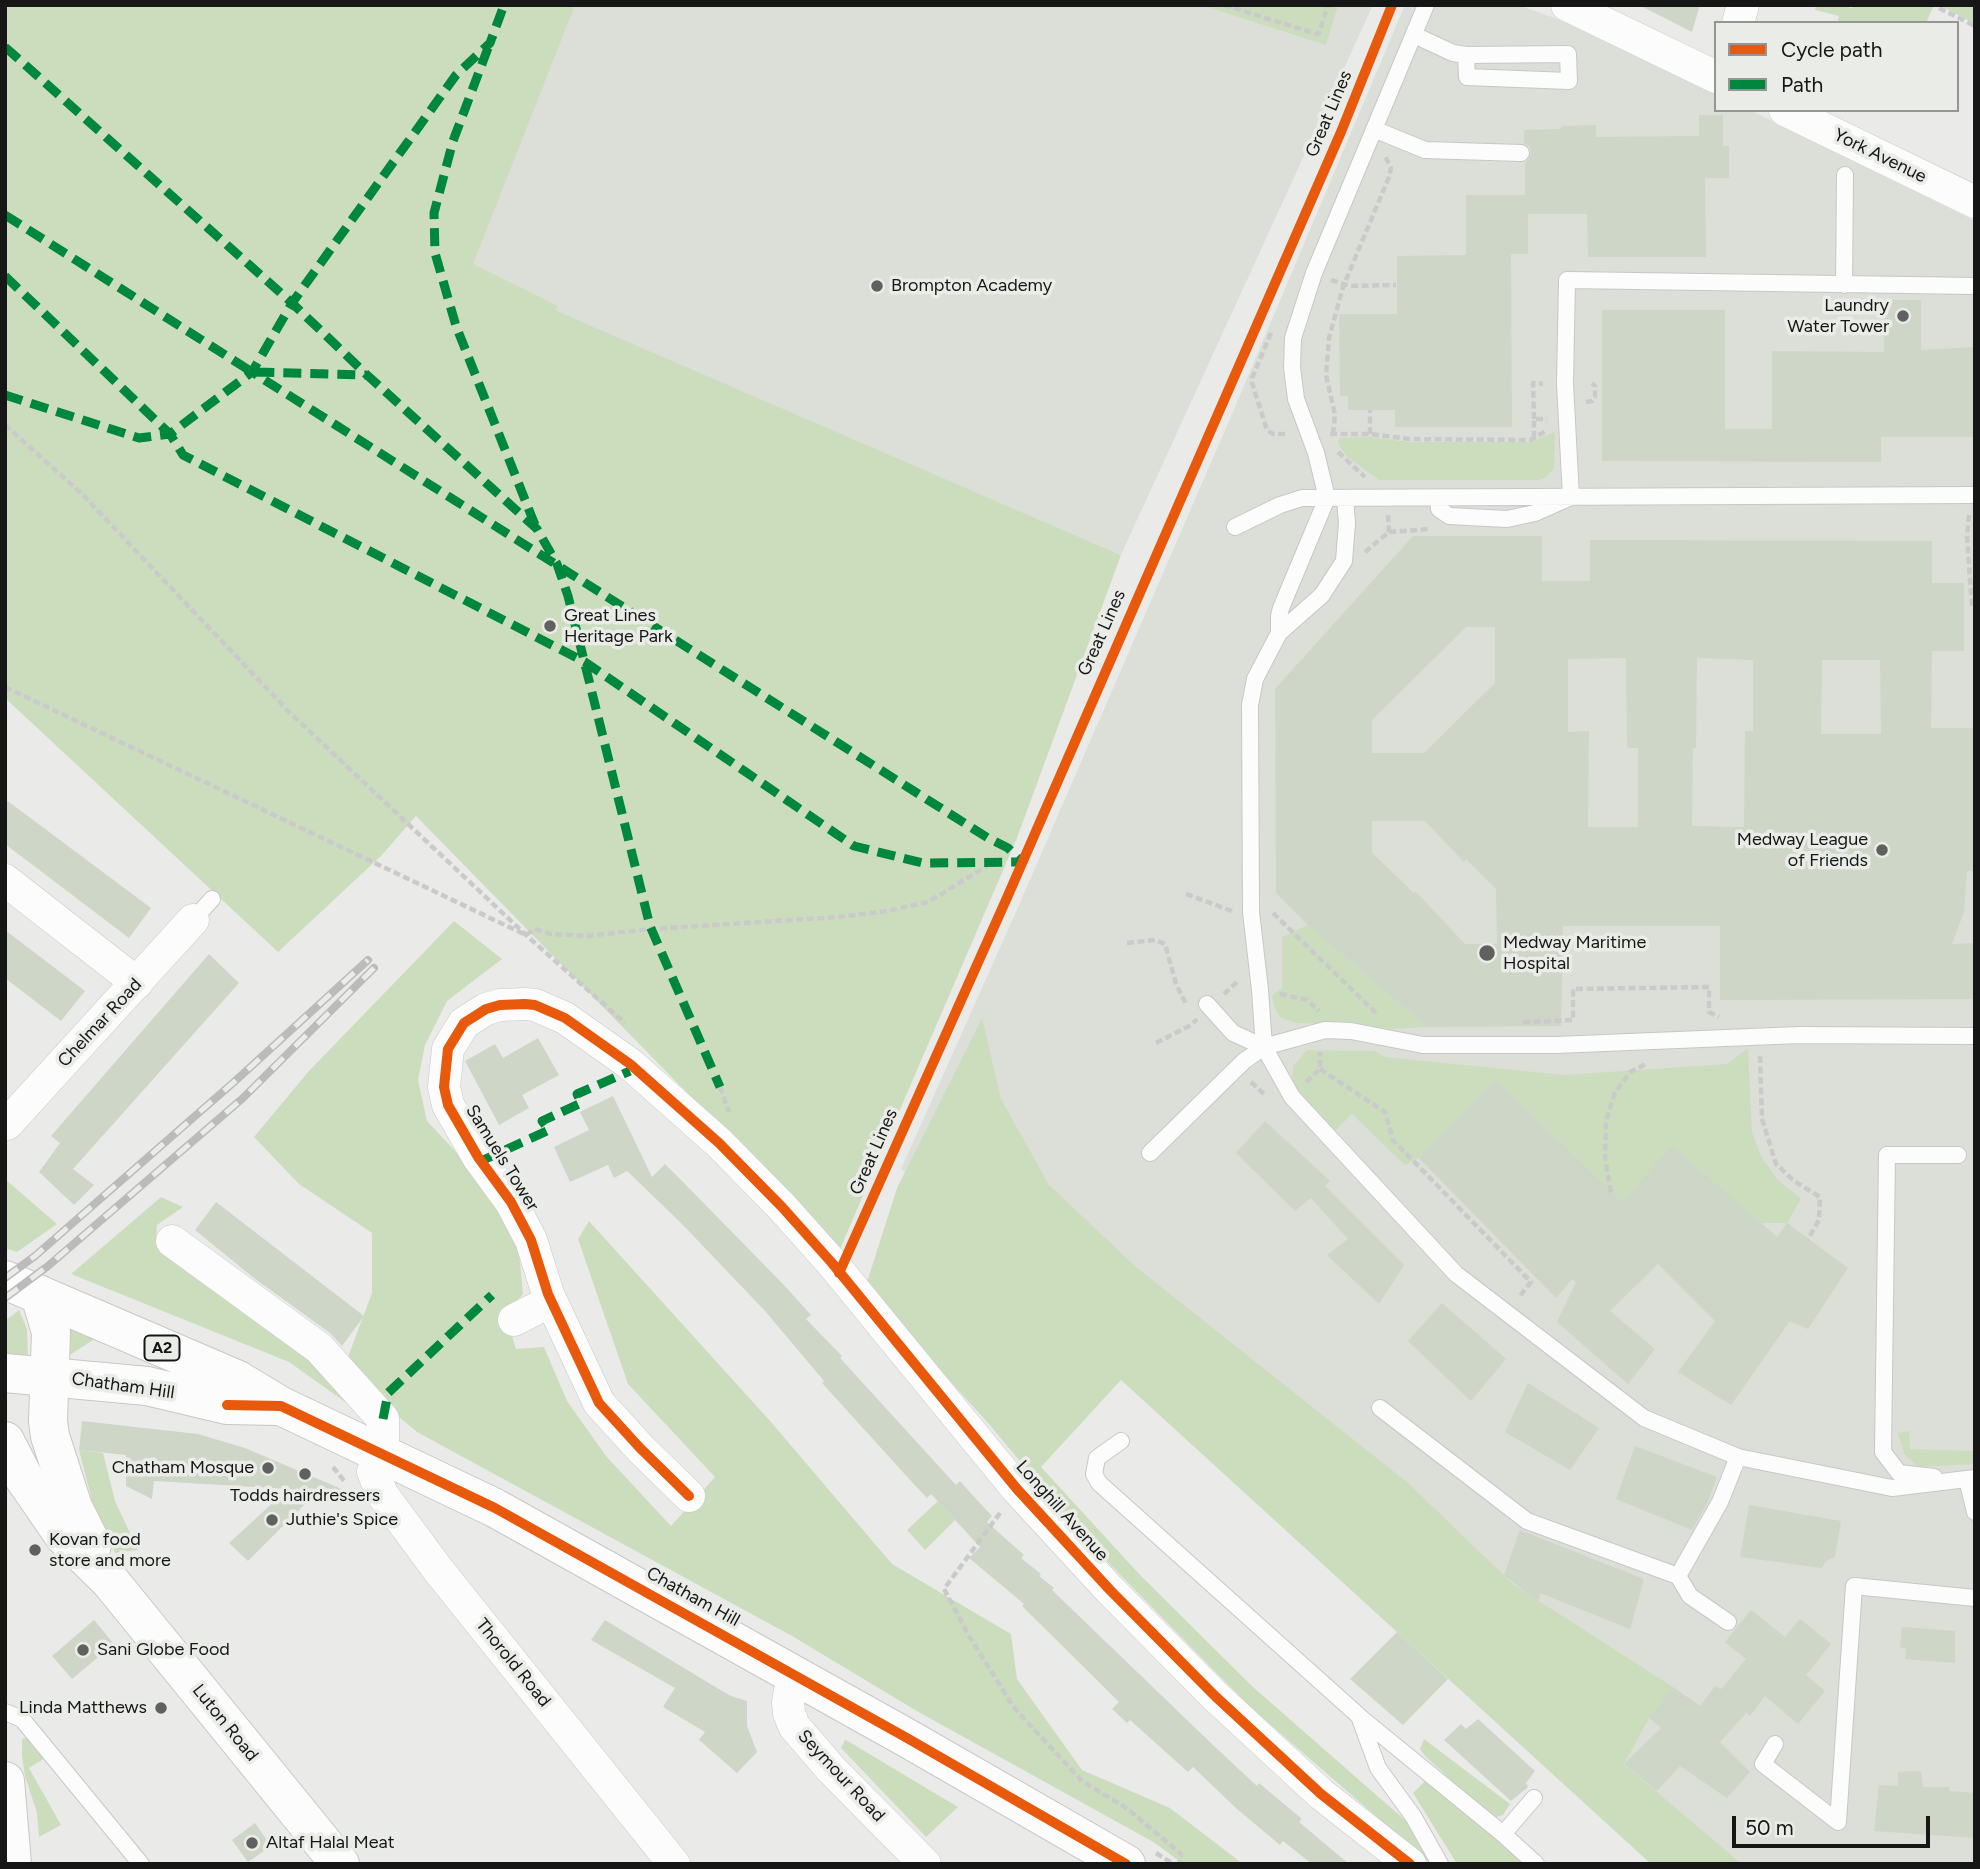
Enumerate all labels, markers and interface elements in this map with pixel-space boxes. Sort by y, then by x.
legend [1714,21,1959,112]
text: Cycle path [1781,37,1882,62]
street label: Great Lines [1301,68,1357,160]
text: Path [1781,72,1823,97]
street label: York Avenue [1830,124,1930,188]
place label: Brompton Academy [891,275,1052,297]
marker: Brompton Academy [869,278,885,294]
place label: Laundry Water Tower [1787,295,1889,338]
marker: Laundry Water Tower [1895,308,1911,324]
street label: Great Lines [1073,587,1131,679]
place label: Great Lines Heritage Park [564,605,673,648]
marker: Great Lines Heritage Park [542,618,558,634]
place label: Medway League of Friends [1737,829,1868,872]
marker: Medway League of Friends [1874,842,1890,858]
place label: Medway Maritime Hospital [1503,932,1646,974]
marker: Medway Maritime Hospital [1477,943,1497,963]
street label: Chelmar Road [53,974,147,1072]
street label: Samuels Tower [461,1101,543,1215]
street label: Great Lines [845,1106,903,1198]
road number: A2 [144,1336,180,1360]
street label: Chatham Hill [70,1368,176,1404]
street label: Longhill Avenue [1011,1456,1113,1566]
place label: Chatham Mosque [112,1457,254,1479]
marker: Chatham Mosque [260,1460,276,1476]
marker: Todds hairdressers [297,1466,313,1482]
place label: Todds hairdressers [230,1485,380,1507]
place label: Juthie's Spice [286,1509,398,1531]
marker: Juthie's Spice [264,1512,280,1528]
place label: Kovan food store and more [49,1529,171,1572]
marker: Kovan food store and more [27,1542,43,1558]
street label: Chatham Hill [642,1562,744,1632]
street label: Thorold Road [471,1614,555,1712]
place label: Sani Globe Food [97,1639,230,1661]
marker: Sani Globe Food [75,1642,91,1658]
street label: Luton Road [187,1680,263,1766]
place label: Linda Matthews [19,1697,147,1719]
marker: Linda Matthews [153,1700,169,1716]
street label: Seymour Road [793,1726,889,1826]
scale bar [1735,1802,1933,1846]
text: 50 m [1745,1815,1794,1840]
place label: Altaf Halal Meat [266,1832,394,1854]
marker: Altaf Halal Meat [244,1835,260,1851]

